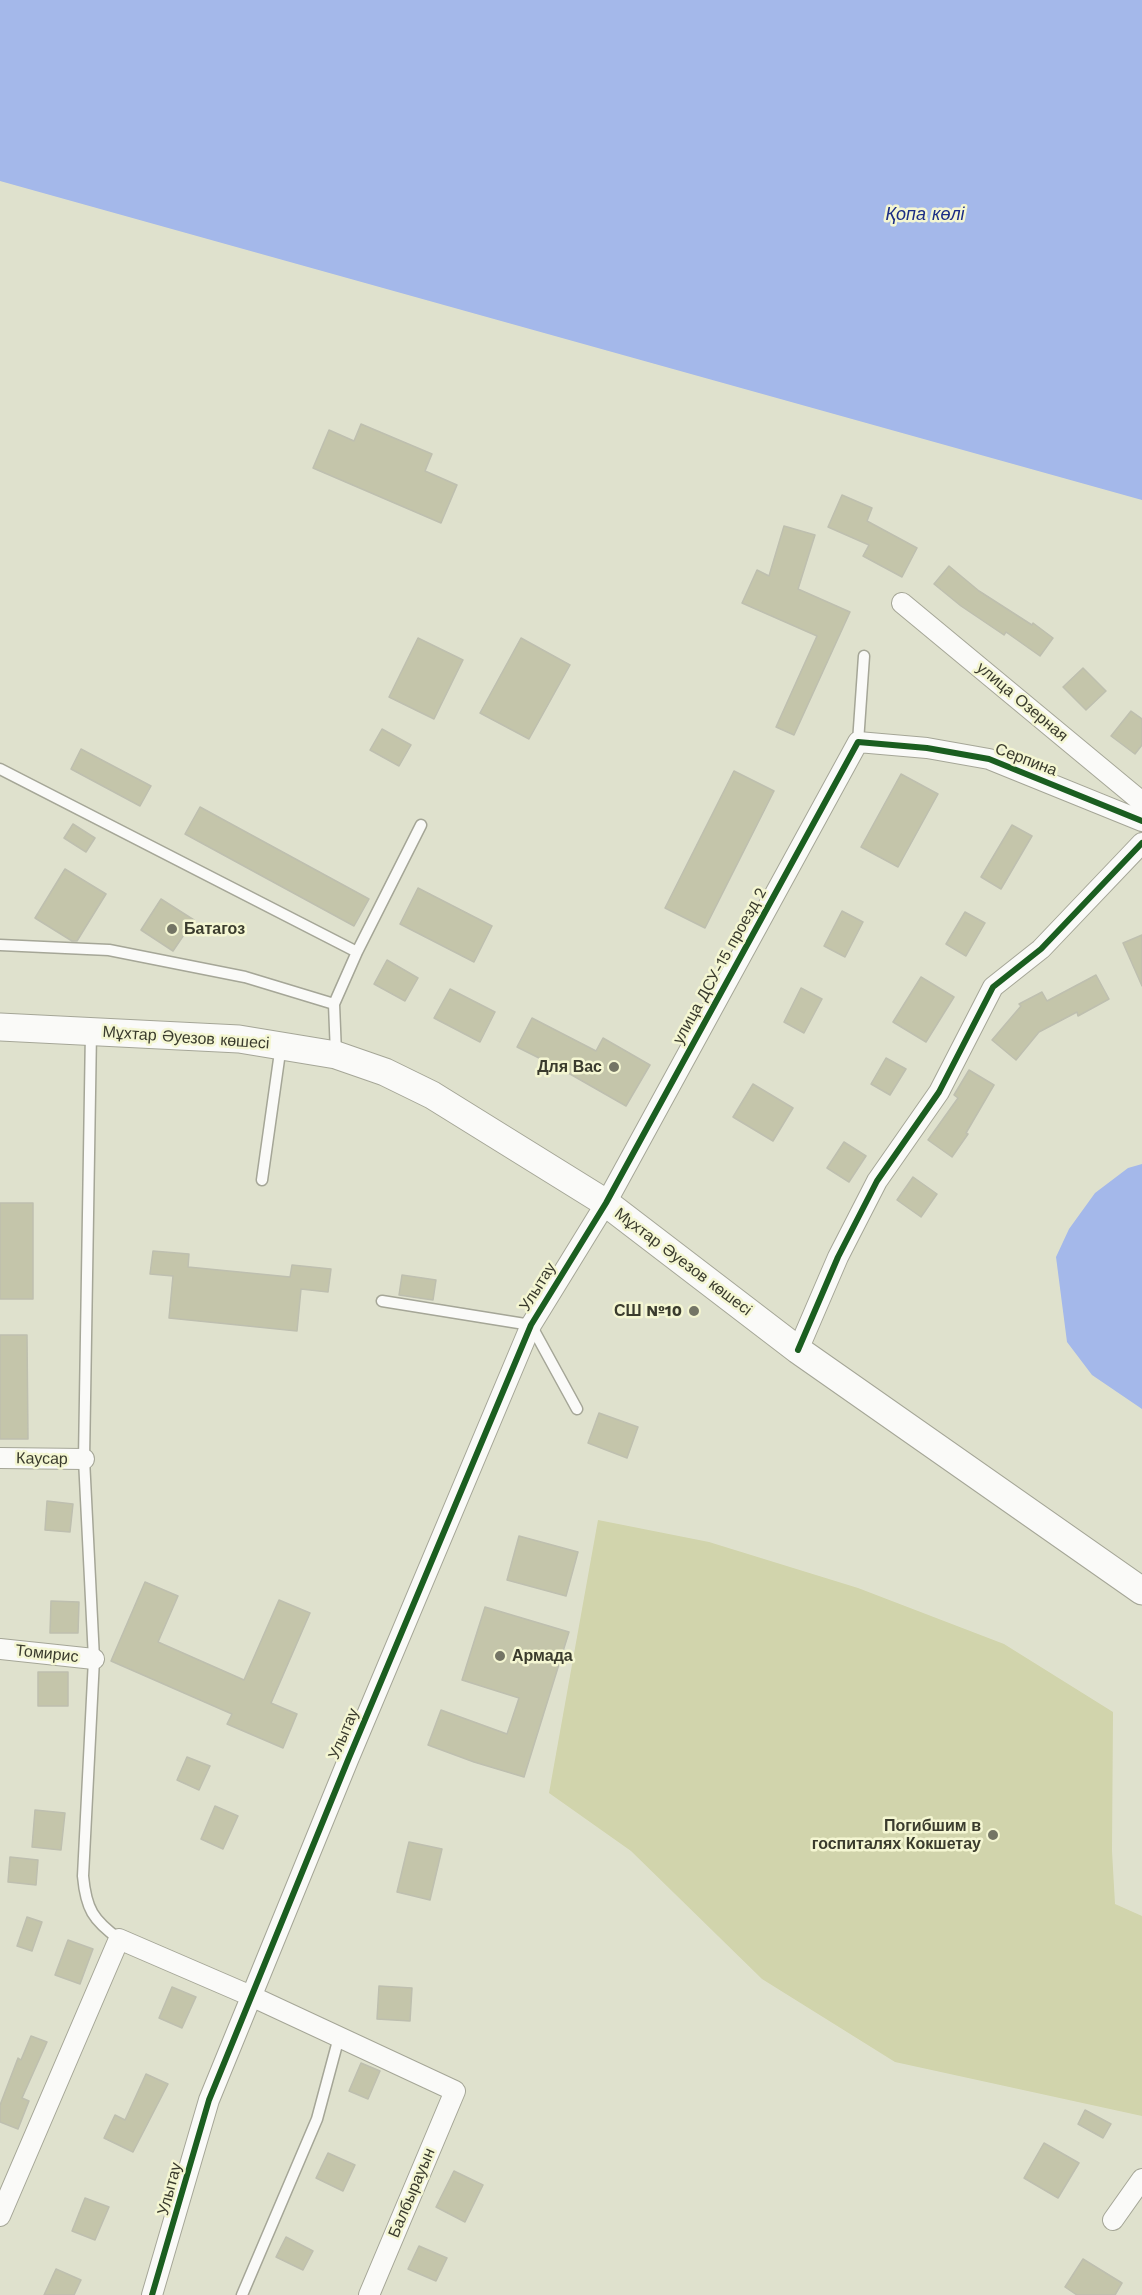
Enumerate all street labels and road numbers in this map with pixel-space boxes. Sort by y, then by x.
street label: улица Озерная [972,658,1072,746]
street label: Серпина [992,739,1060,781]
street label: улица ДСУ-15 проезд 2 [669,884,771,1048]
street label: Мұхтар Әуезов көшесі [102,1023,270,1053]
street label: Мұхтар Әуезов көшесі [610,1204,756,1320]
street label: Улытау [516,1259,560,1315]
street label: Каусар [16,1449,68,1469]
street label: Томирис [15,1641,79,1667]
street label: Улытау [325,1705,363,1763]
street label: Балбырауын [385,2145,439,2241]
street label: Улытау [154,2161,186,2217]

